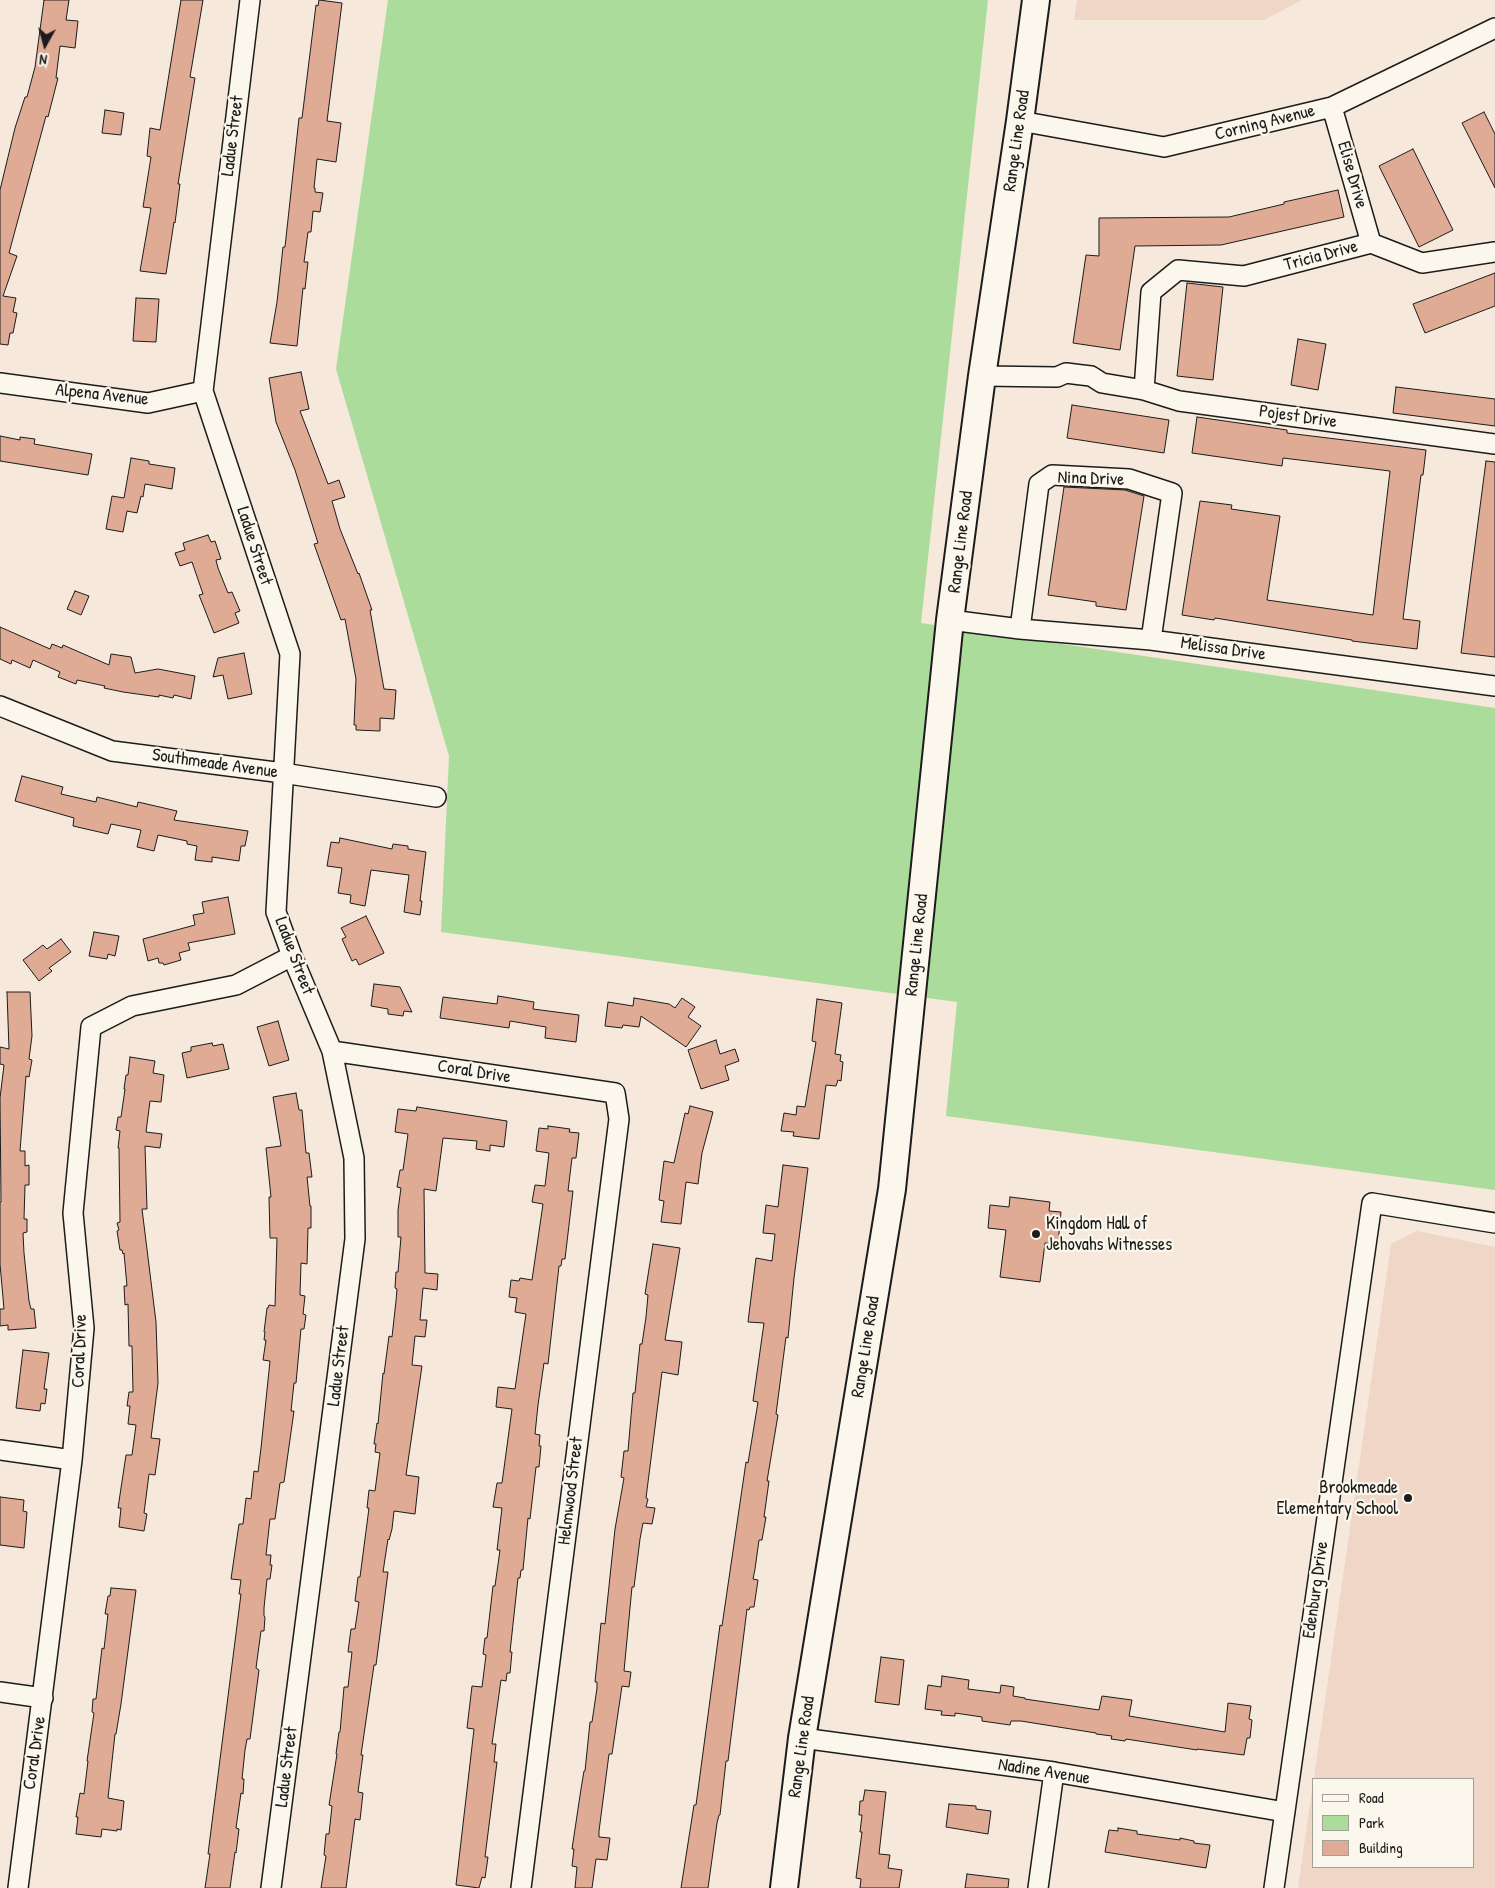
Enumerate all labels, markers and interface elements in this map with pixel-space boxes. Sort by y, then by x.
north arrow [20,20,70,70]
text: N [38,51,48,70]
street label: Range Line Road [999,89,1035,193]
street label: Ladue Street [217,94,249,178]
street label: Corning Avenue [1213,100,1317,146]
street label: Elise Drive [1332,139,1372,211]
street label: Tricia Drive [1282,236,1360,276]
street label: Alpena Avenue [54,379,150,411]
street label: Pojest Drive [1258,401,1338,433]
street label: Nina Drive [1057,467,1125,491]
street label: Range Line Road [944,490,978,594]
street label: Ladue Street [231,504,277,588]
street label: Melissa Drive [1179,632,1267,666]
street label: Southmeade Avenue [151,744,279,784]
street label: Range Line Road [901,893,933,997]
street label: Ladue Street [269,914,319,998]
street label: Coral Drive [436,1056,512,1088]
place label: Kingdom Hall of Jehovahs Witnesses [1046,1213,1172,1256]
marker: Kingdom Hall of Jehovahs Witnesses [1030,1228,1042,1240]
street label: Range Line Road [847,1295,885,1399]
street label: Coral Drive [68,1314,92,1388]
street label: Ladue Street [323,1324,355,1408]
street label: Helmwood Street [554,1436,588,1546]
place label: Brookmeade Elementary School [1277,1477,1398,1520]
marker: Brookmeade Elementary School [1402,1492,1414,1504]
street label: Edenburg Drive [1298,1540,1334,1640]
street label: Range Line Road [784,1695,820,1799]
street label: Coral Drive [19,1715,51,1791]
street label: Ladue Street [271,1725,303,1809]
street label: Nadine Avenue [996,1754,1092,1790]
legend [1312,1778,1475,1868]
text: Road [1359,1787,1384,1808]
text: Park [1359,1812,1384,1833]
text: Building [1359,1837,1403,1858]

